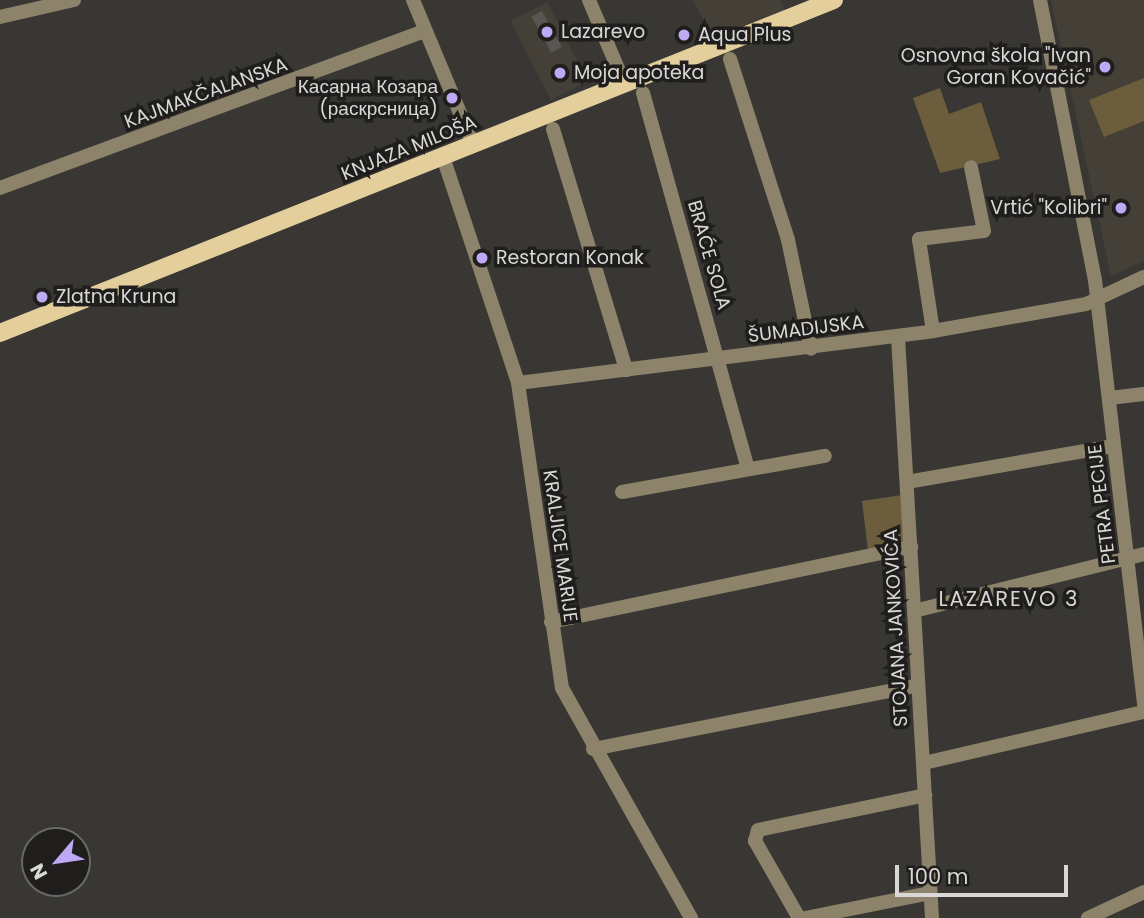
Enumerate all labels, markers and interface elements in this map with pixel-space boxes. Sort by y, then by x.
place label: Lazarevo [561,21,645,43]
marker: Lazarevo [539,24,555,40]
place label: Aqua Plus [698,24,791,46]
marker: Aqua Plus [676,27,692,43]
place label: Osnovna škola "Ivan Goran Kovačić" [901,45,1091,89]
street label: KAJMAKČALANSKA [121,53,291,133]
marker: Osnovna škola "Ivan Goran Kovačić" [1097,59,1113,75]
place label: Moja apoteka [574,62,704,84]
marker: Moja apoteka [552,65,568,81]
place label: Касарна Козара (раскрсница) [298,76,438,120]
marker: Касарна Козара (раскрсница) [444,90,460,106]
street label: KNJAZA MILOŠA [338,110,480,186]
place label: Vrtić "Kolibri" [990,197,1107,219]
street label: BRAĆE SOLA [683,198,735,312]
marker: Vrtić "Kolibri" [1113,200,1129,216]
place label: Restoran Konak [496,247,644,269]
marker: Restoran Konak [474,250,490,266]
place label: Zlatna Kruna [56,286,176,308]
marker: Zlatna Kruna [34,289,50,305]
street label: ŠUMADIJSKA [747,311,865,347]
street label: PETRA PECIJE [1083,443,1121,565]
street label: KRALJICE MARIJE [538,468,582,624]
street label: STOJANA JANKOVIĆA [879,529,913,727]
district label: LAZAREVO 3 [940,586,1078,612]
north arrow [21,827,91,897]
scale bar [899,852,1072,896]
text: N [24,859,54,884]
text: 100 m [908,862,968,891]

